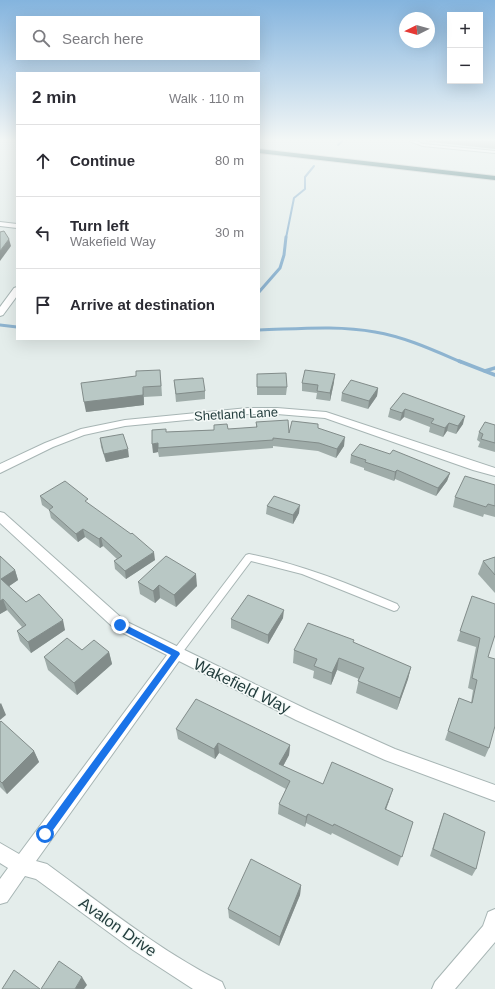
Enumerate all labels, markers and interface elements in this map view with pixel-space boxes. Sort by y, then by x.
north arrow [399,12,435,48]
map controls [447,12,483,84]
button: + [447,12,483,48]
search box [16,16,260,60]
icon: search [30,27,52,49]
text: Search here [62,30,144,47]
button: − [447,48,483,84]
text: 2 min [32,88,76,107]
text: Walk · 110 m [169,91,244,106]
icon: ahead [32,150,54,172]
text: Continue [70,152,135,169]
text: 80 m [215,153,244,168]
text: Turn left [70,217,129,234]
icon: left [32,222,54,244]
text: 30 m [215,225,244,240]
text: Wakefield Way [70,234,156,249]
icon: arrive [32,294,54,316]
text: Arrive at destination [70,296,215,313]
street label: Shetland Lane [194,404,278,424]
route end [111,616,129,634]
street label: Wakefield Way [191,655,293,717]
route start [36,825,54,843]
street label: Avalon Drive [76,894,160,960]

